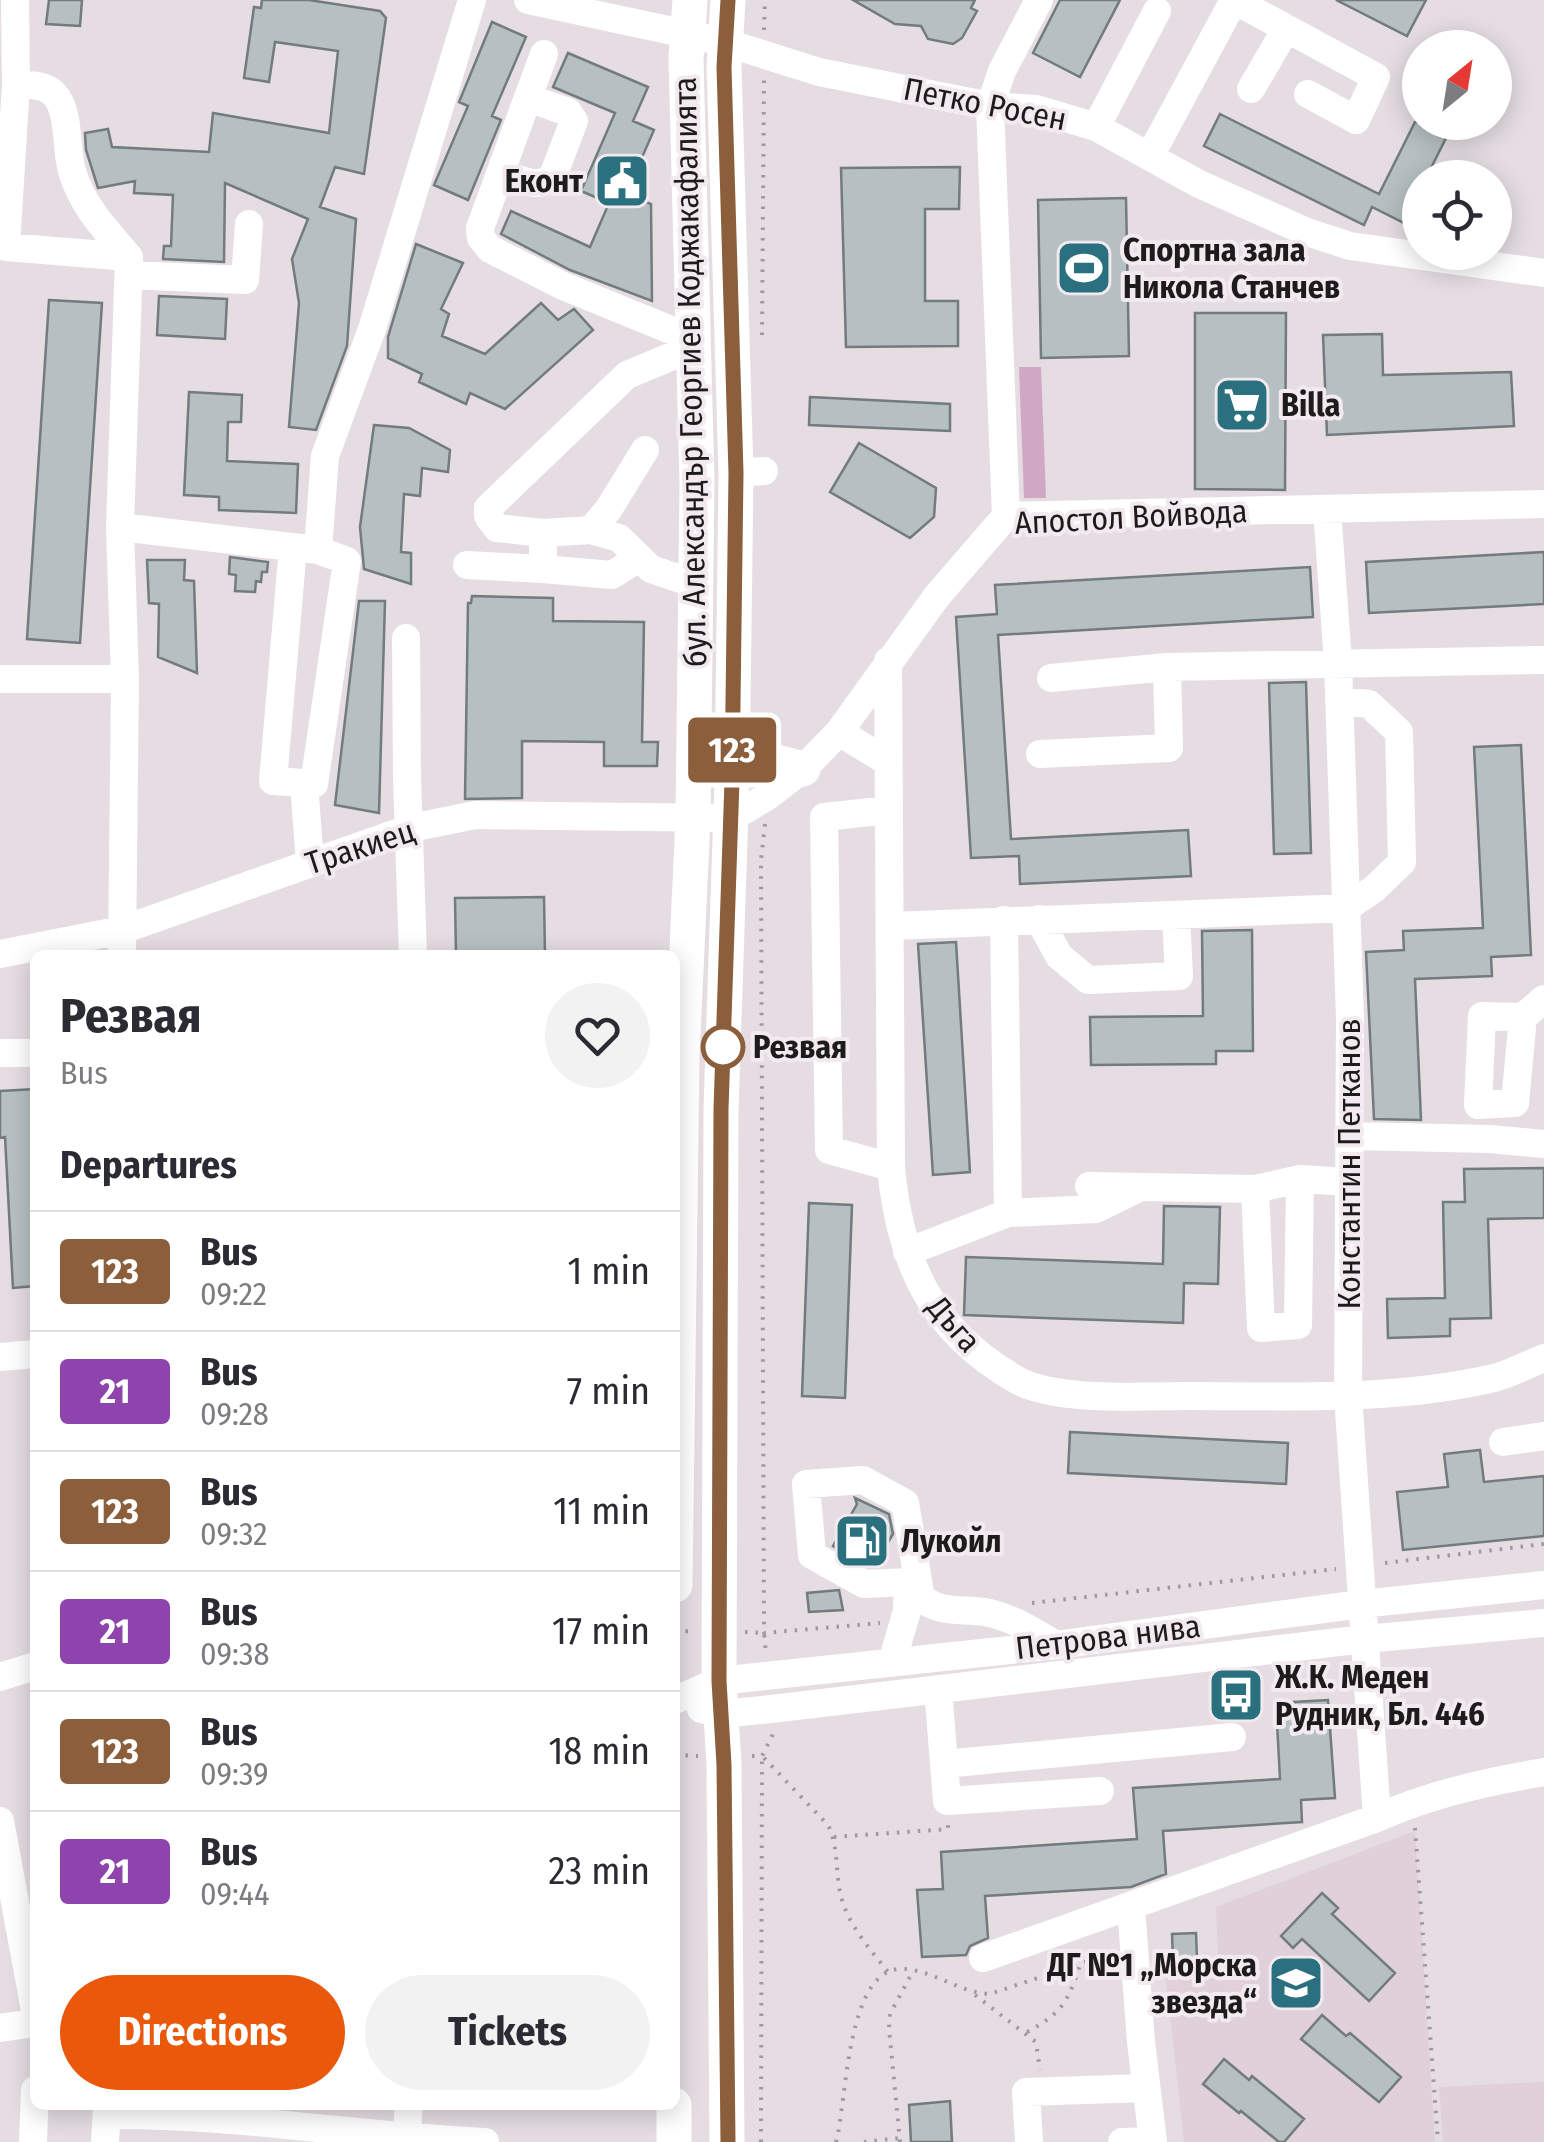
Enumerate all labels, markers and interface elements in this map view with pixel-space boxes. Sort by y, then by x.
north arrow [1402,30,1512,140]
map controls [1402,30,1512,270]
street label: Петко Росен [900,70,1070,138]
street label: бул. Александър Георгиев Коджакафалията [666,77,714,667]
public building icon: Еконт [592,151,652,211]
button: locate [1402,160,1512,270]
place label: Еконт [505,162,583,200]
place label: Спортна зала Никола Станчев [1123,231,1340,306]
sports icon: Спортна зала Никола Станчев [1054,238,1114,298]
supermarket icon: Billa [1212,375,1272,435]
place label: Billa [1281,386,1340,424]
street label: Апостол Войвода [1014,492,1248,542]
line badge: 123 [674,718,790,782]
text: 123 [708,729,756,771]
street label: Тракиец [301,812,419,882]
button: heart [545,983,650,1088]
text: Резвая [60,987,201,1045]
street label: Константин Петканов [1330,1018,1368,1310]
marker: Резвая [702,1026,744,1068]
place label: Резвая [753,1028,847,1066]
text: Bus [60,1054,108,1092]
text: Departures [60,1142,237,1188]
text: Bus [200,1229,258,1275]
text: 1 min [567,1248,650,1294]
text: 123 [91,1250,139,1292]
text: 09:22 [200,1275,267,1313]
street label: Дъга [919,1287,989,1360]
text: Bus [200,1349,258,1395]
text: 7 min [567,1368,650,1414]
text: 21 [100,1370,130,1412]
text: 09:28 [200,1395,269,1433]
text: Bus [200,1469,258,1515]
text: 11 min [553,1488,650,1534]
text: 123 [91,1490,139,1532]
fuel station icon: Лукойл [832,1511,892,1571]
text: 09:32 [200,1515,267,1553]
place label: Лукойл [901,1522,1001,1560]
text: Bus [200,1589,258,1635]
street label: Петрова нива [1013,1607,1203,1667]
text: 17 min [552,1608,650,1654]
text: 21 [100,1610,130,1652]
text: 09:38 [200,1635,269,1673]
place label: Ж.К. Меден Рудник, Бл. 446 [1274,1658,1485,1733]
bus stop icon: Ж.К. Меден Рудник, Бл. 446 [1206,1665,1266,1725]
text: Bus [200,1709,258,1755]
text: 18 min [548,1728,650,1774]
text: 123 [91,1730,139,1772]
text: 09:39 [200,1755,269,1793]
text: Bus [200,1829,258,1875]
text: 23 min [548,1848,650,1894]
text: 21 [100,1850,130,1892]
text: 09:44 [200,1875,270,1913]
place label: ДГ №1 „Морска звезда“ [1046,1946,1257,2021]
school or university icon: ДГ №1 „Морска звезда“ [1266,1953,1326,2013]
button: Directions [60,1975,345,2090]
button: Tickets [365,1975,650,2090]

